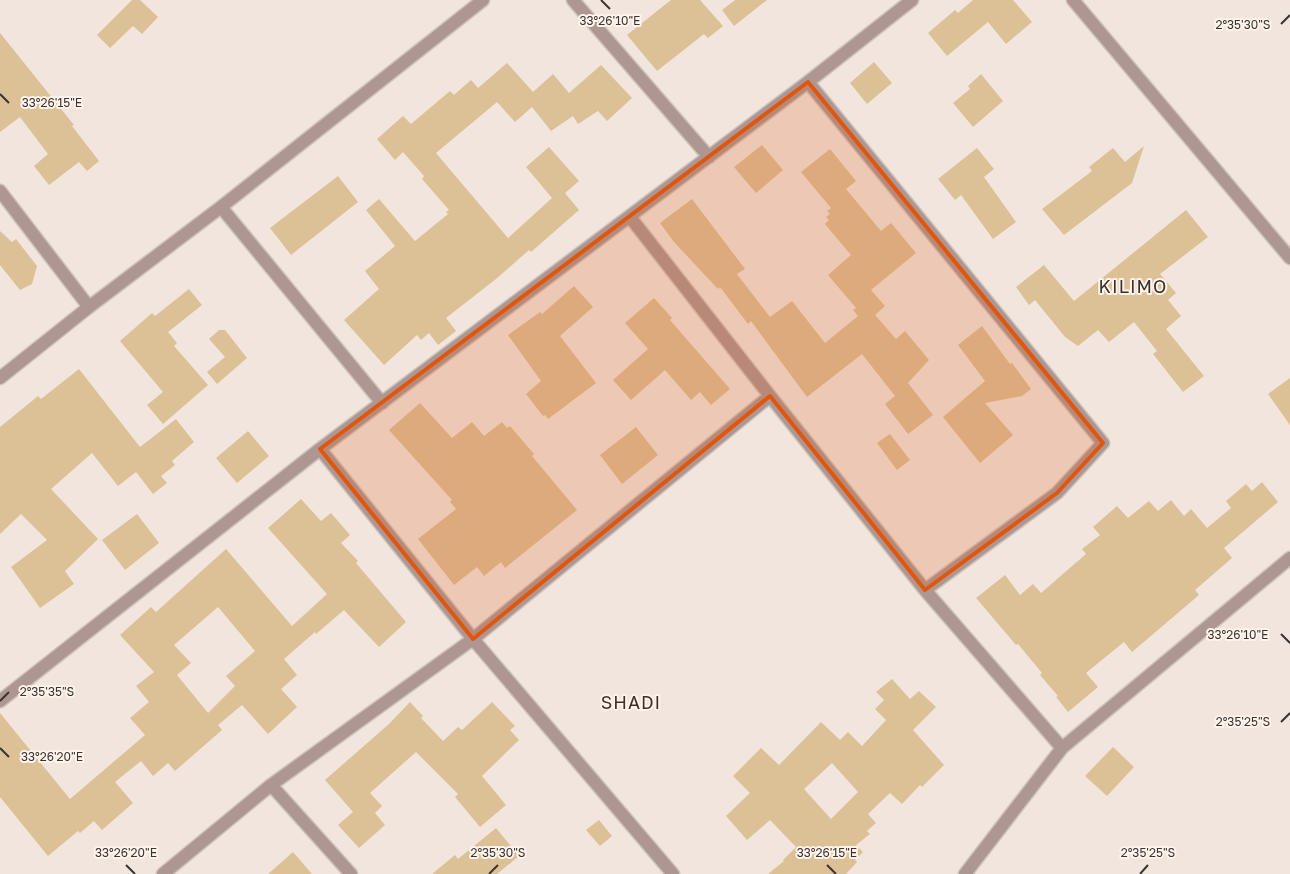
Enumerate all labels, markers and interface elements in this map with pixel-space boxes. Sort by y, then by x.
text: 33°26'10"E [580,13,640,28]
text: 2°35'30"S [1215,17,1271,32]
text: 33°26'15"E [22,95,82,110]
district label: KILIMO [1099,275,1167,297]
text: 33°26'10"E [1208,627,1268,642]
text: 2°35'35"S [20,684,75,699]
district label: SHADI [601,691,661,713]
text: 2°35'25"S [1216,714,1271,729]
text: 33°26'20"E [21,749,83,764]
text: 33°26'20"E [95,845,157,860]
text: 2°35'30"S [470,845,526,860]
text: 33°26'15"E [797,845,857,860]
text: 2°35'25"S [1121,845,1176,860]

